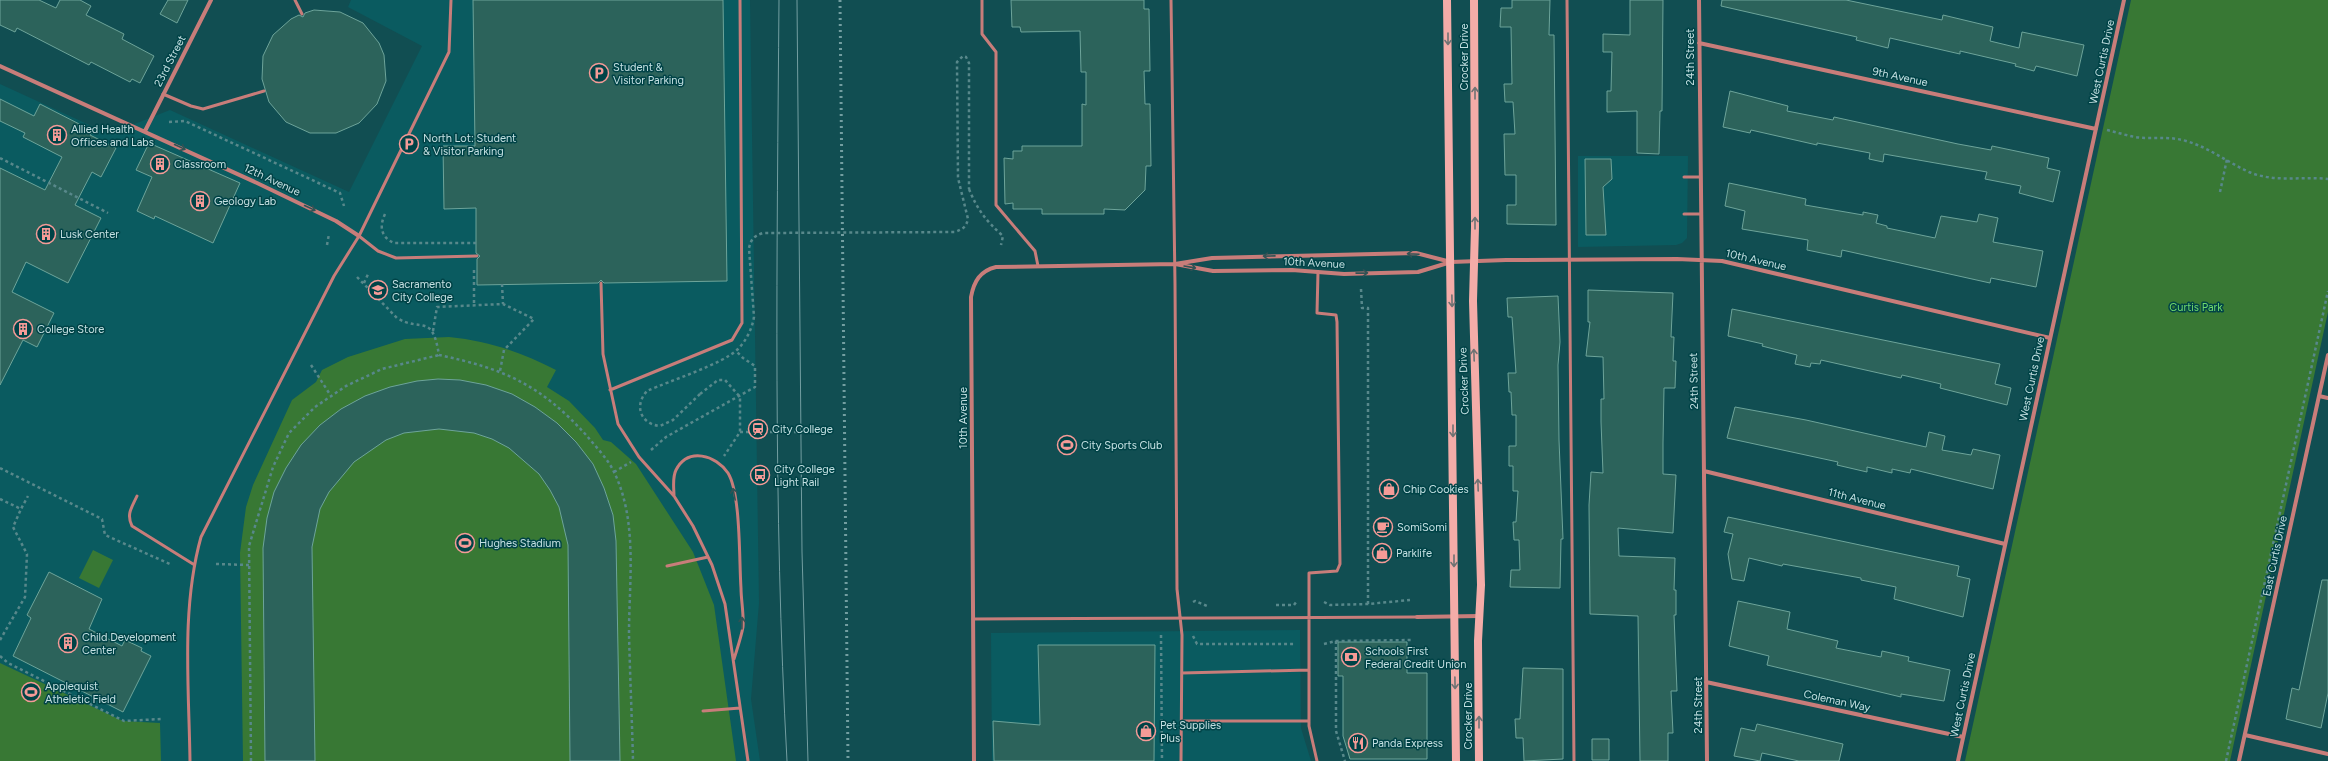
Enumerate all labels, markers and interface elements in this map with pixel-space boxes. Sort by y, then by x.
street label: West Curtis Drive [2087,19,2117,105]
street label: Crocker Drive [1458,23,1471,91]
street label: 24th Street [1684,29,1697,85]
one-way arrow [1444,32,1452,45]
street label: 23rd Street [152,33,188,89]
place label: Student & Visitor Parking [613,61,684,87]
parking icon: Student & Visitor Parking [588,62,610,84]
street label: 9th Avenue [1871,65,1929,89]
one-way arrow [1471,87,1479,100]
place label: Allied Health Offices and Labs [71,123,154,149]
building icon: Allied Health Offices and Labs [46,124,68,146]
place label: North Lot: Student & Visitor Parking [423,132,516,158]
parking icon: North Lot: Student & Visitor Parking [398,133,420,155]
one-way arrow [174,144,186,151]
building icon: Classroom [149,153,171,175]
place label: Classroom [174,158,226,171]
street label: 12th Avenue [242,161,302,199]
building icon: Geology Lab [189,190,211,212]
place label: Geology Lab [214,195,276,208]
one-way arrow [304,205,316,212]
one-way arrow [1471,217,1479,230]
building icon: Lusk Center [35,223,57,245]
place label: Lusk Center [60,228,119,241]
street label: 10th Avenue [1724,247,1788,273]
one-way arrow [1407,250,1420,258]
one-way arrow [1263,252,1276,260]
street label: 10th Avenue [1283,255,1345,271]
one-way arrow [1183,263,1196,271]
one-way arrow [1355,269,1368,277]
place label: Sacramento City College [392,278,453,304]
school or university icon: Sacramento City College [367,279,389,301]
one-way arrow [1448,294,1456,307]
park label: Curtis Park [2169,301,2223,314]
building icon: College Store [12,318,34,340]
place label: College Store [37,323,104,336]
street label: West Curtis Drive [2017,336,2047,422]
street label: Crocker Drive [1456,347,1472,415]
one-way arrow [1470,349,1478,362]
street label: 24th Street [1687,352,1701,410]
street label: 10th Avenue [957,387,970,449]
station icon: City College [747,418,769,440]
place label: City College [772,423,833,436]
one-way arrow [1449,424,1457,437]
sports icon: City Sports Club [1056,434,1078,456]
place label: City Sports Club [1081,439,1162,452]
place label: City College Light Rail [774,463,835,489]
bus stop icon: City College Light Rail [749,464,771,486]
shop icon: Chip Cookies [1378,478,1400,500]
one-way arrow [1474,479,1482,492]
place label: Chip Cookies [1403,483,1469,496]
street label: 11th Avenue [1827,486,1887,512]
one-way arrow [729,488,737,501]
street label: East Curtis Drive [2260,515,2290,597]
cafe icon: SomiSomi [1372,516,1394,538]
place label: SomiSomi [1397,521,1447,534]
sports icon: Hughes Stadium [454,532,476,554]
place label: Hughes Stadium [479,537,561,550]
shop icon: Parklife [1371,542,1393,564]
place label: Parklife [1396,547,1432,560]
one-way arrow [1450,554,1458,567]
one-way arrow [738,617,746,630]
place label: Child Development Center [82,631,176,657]
building icon: Child Development Center [57,632,79,654]
place label: Schools First Federal Credit Union [1365,645,1466,671]
bank icon: Schools First Federal Credit Union [1340,646,1362,668]
street label: West Curtis Drive [1948,652,1978,738]
one-way arrow [1452,676,1459,689]
street label: 24th Street [1692,677,1705,733]
place label: Applequist Atheletic Field [45,680,116,706]
sports icon: Applequist Atheletic Field [20,681,42,703]
street label: Crocker Drive [1462,682,1475,750]
street label: Coleman Way [1802,688,1872,714]
one-way arrow [1475,716,1483,729]
place label: Pet Supplies Plus [1160,719,1221,745]
shop icon: Pet Supplies Plus [1135,720,1157,742]
restaurant icon: Panda Express [1347,732,1369,754]
place label: Panda Express [1372,737,1443,750]

